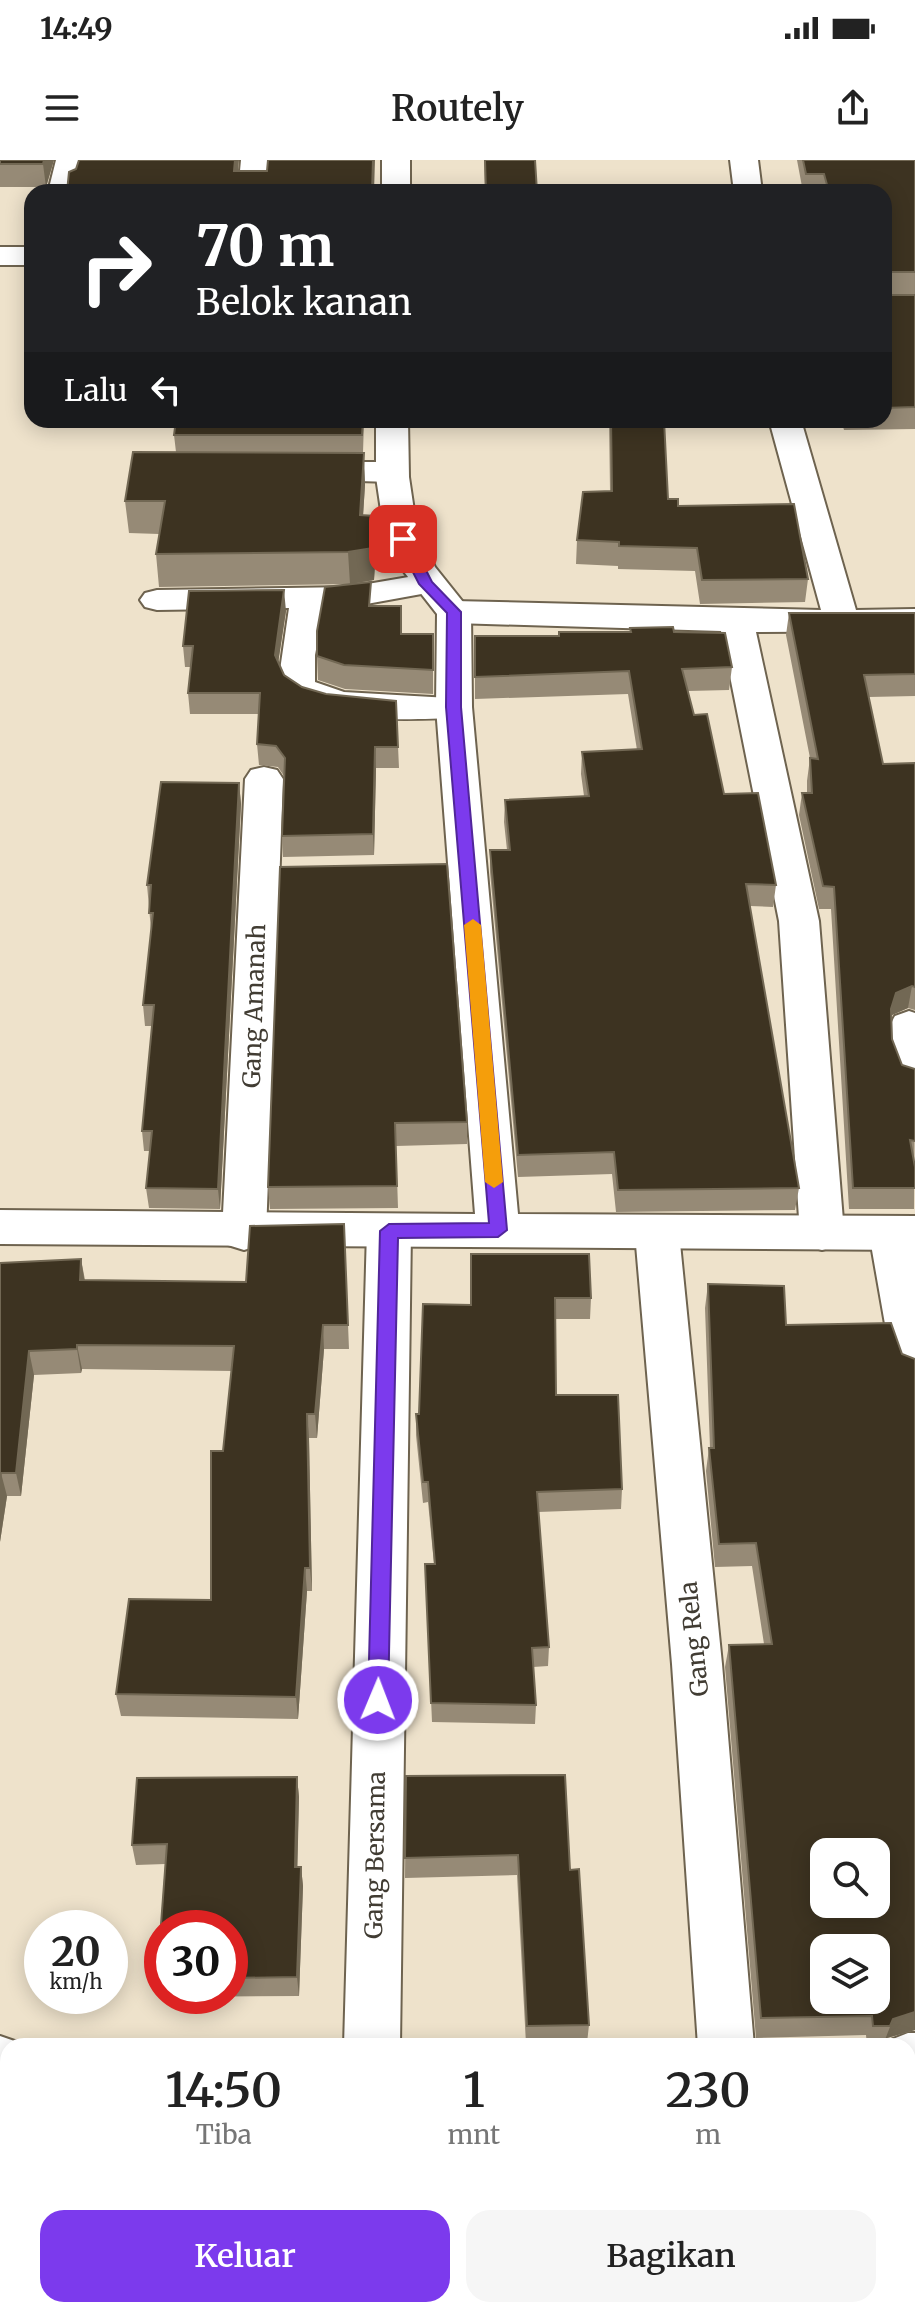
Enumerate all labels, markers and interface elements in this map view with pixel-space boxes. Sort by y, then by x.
text: 14:49 [40,9,113,47]
icon: menu [40,86,84,130]
text: Routely [391,86,524,131]
icon: share [831,86,875,130]
text: 70 m [196,211,334,281]
icon: right [64,216,168,320]
text: Belok kanan [196,280,412,325]
icon: left [144,368,188,412]
text: Lalu [64,371,128,409]
pin [369,505,437,573]
icon: arrive [381,517,425,561]
street label: Gang Amanah [236,923,272,1089]
street label: Gang Rela [673,1580,715,1698]
position arrow [336,1658,420,1742]
street label: Gang Bersama [358,1771,392,1939]
map controls [810,1838,890,2014]
button: search [810,1838,890,1918]
speed limit sign: 30 [144,1910,248,2014]
text: 20 [51,1927,101,1977]
button: layers [810,1934,890,2014]
text: km/h [50,1969,102,1994]
text: 14:50 [165,2060,282,2120]
text: 1 [463,2060,485,2120]
text: 230 [666,2060,751,2120]
text: Tiba [196,2118,252,2151]
text: mnt [447,2118,500,2151]
text: m [695,2118,721,2151]
button: Keluar [40,2210,450,2302]
button: Bagikan [466,2210,876,2302]

